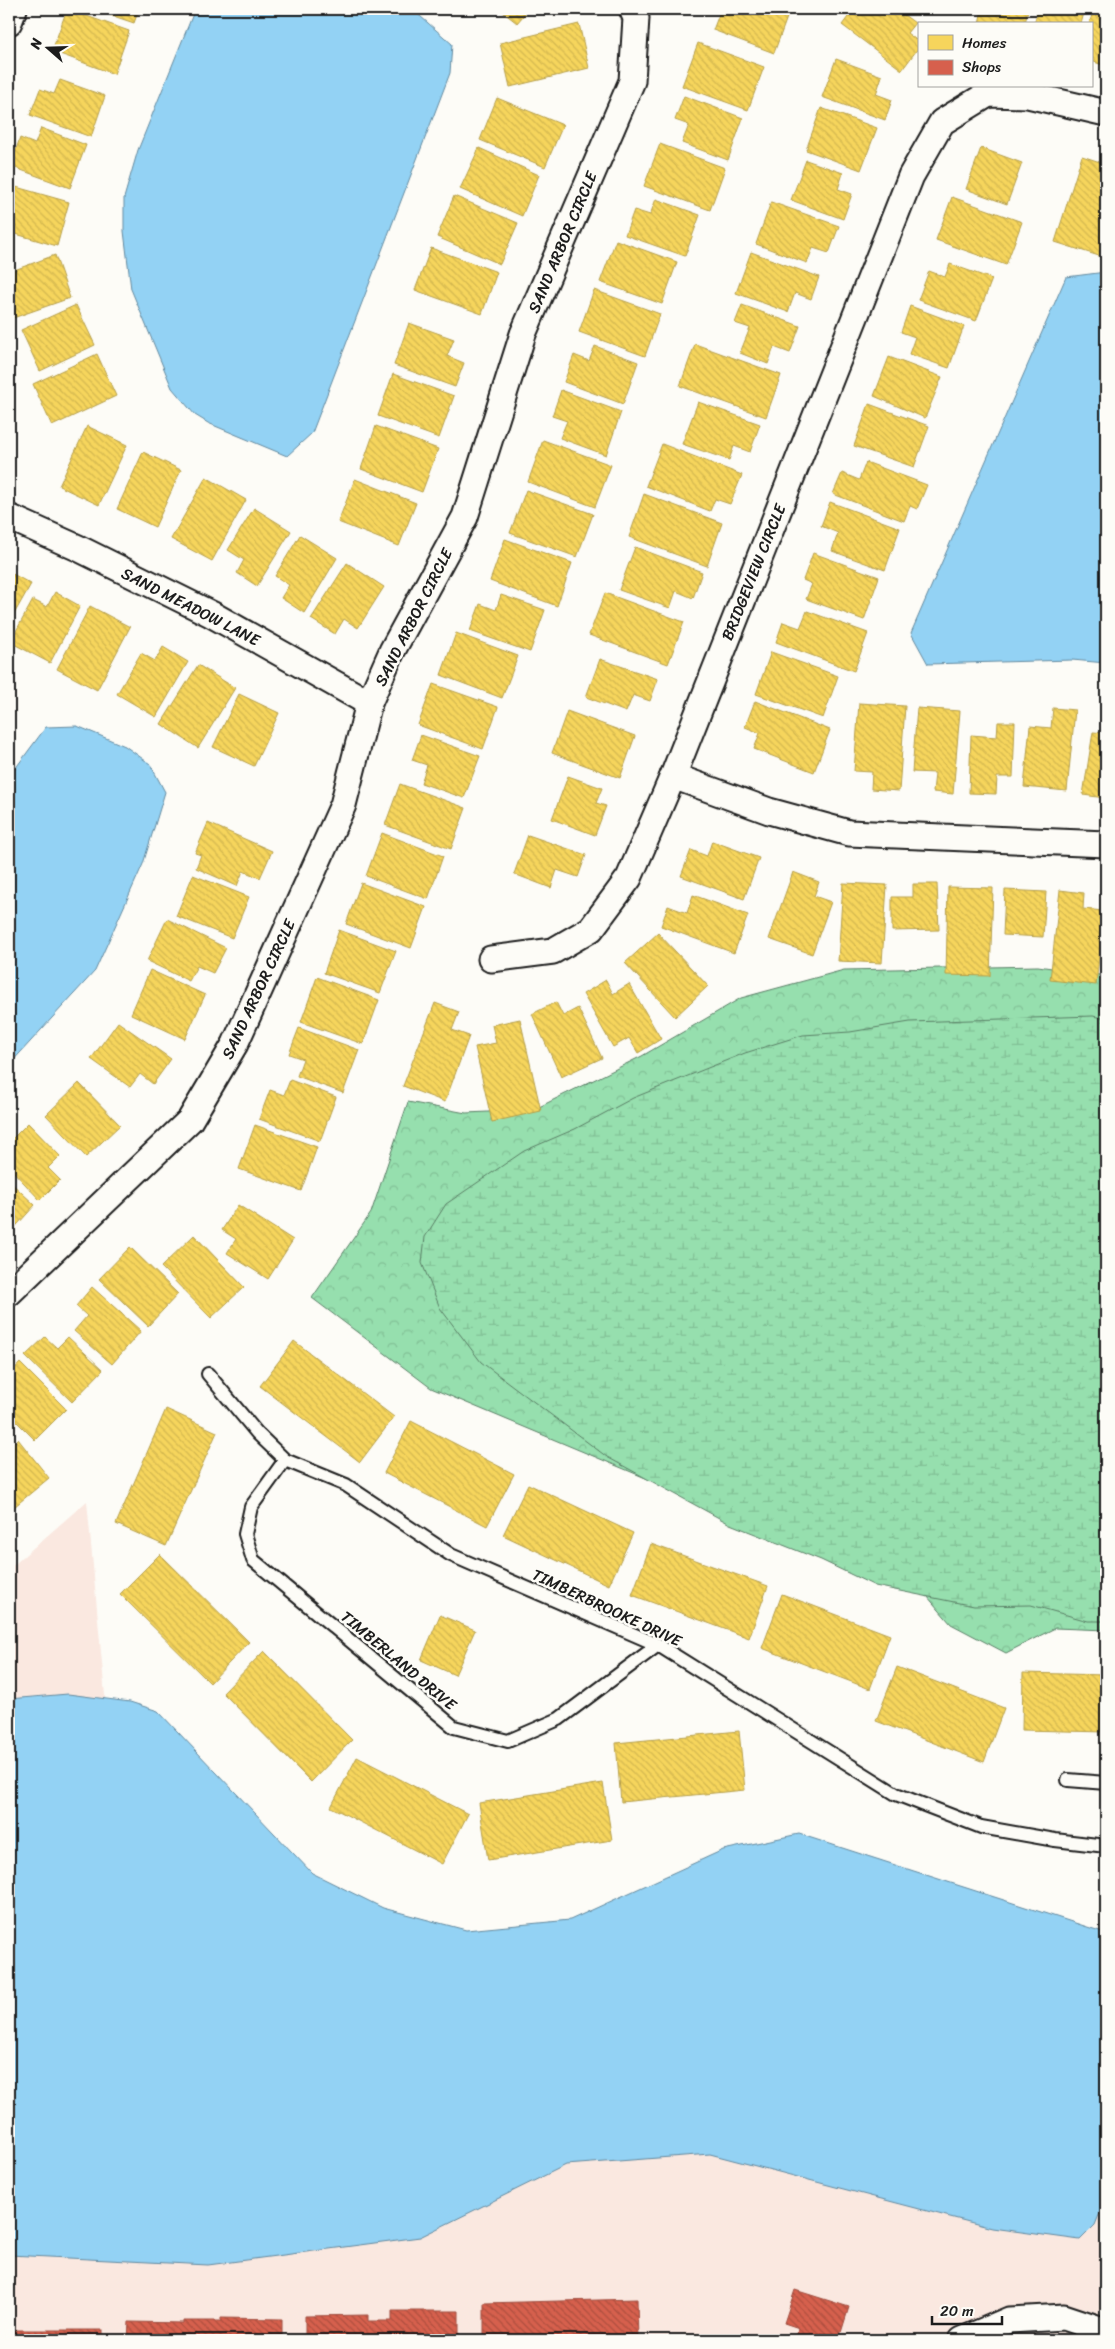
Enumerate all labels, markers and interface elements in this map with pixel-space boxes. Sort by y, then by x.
north arrow [22,22,72,72]
legend [918,22,1092,88]
text: Homes [962,30,1006,56]
text: N [23,35,50,53]
text: Shops [962,54,1002,80]
street label: SAND ARBOR CIRCLE [519,166,606,318]
street label: BRIDGEVIEW CIRCLE [713,498,795,645]
street label: SAND ARBOR CIRCLE [366,542,461,691]
street label: SAND MEADOW LANE [116,559,266,655]
street label: SAND ARBOR CIRCLE [213,913,304,1064]
street label: TIMBERBROOKE DRIVE [527,1560,687,1655]
street label: TIMBERLAND DRIVE [334,1603,464,1719]
scale bar [932,2294,1002,2326]
text: 20 m [940,2298,974,2324]

